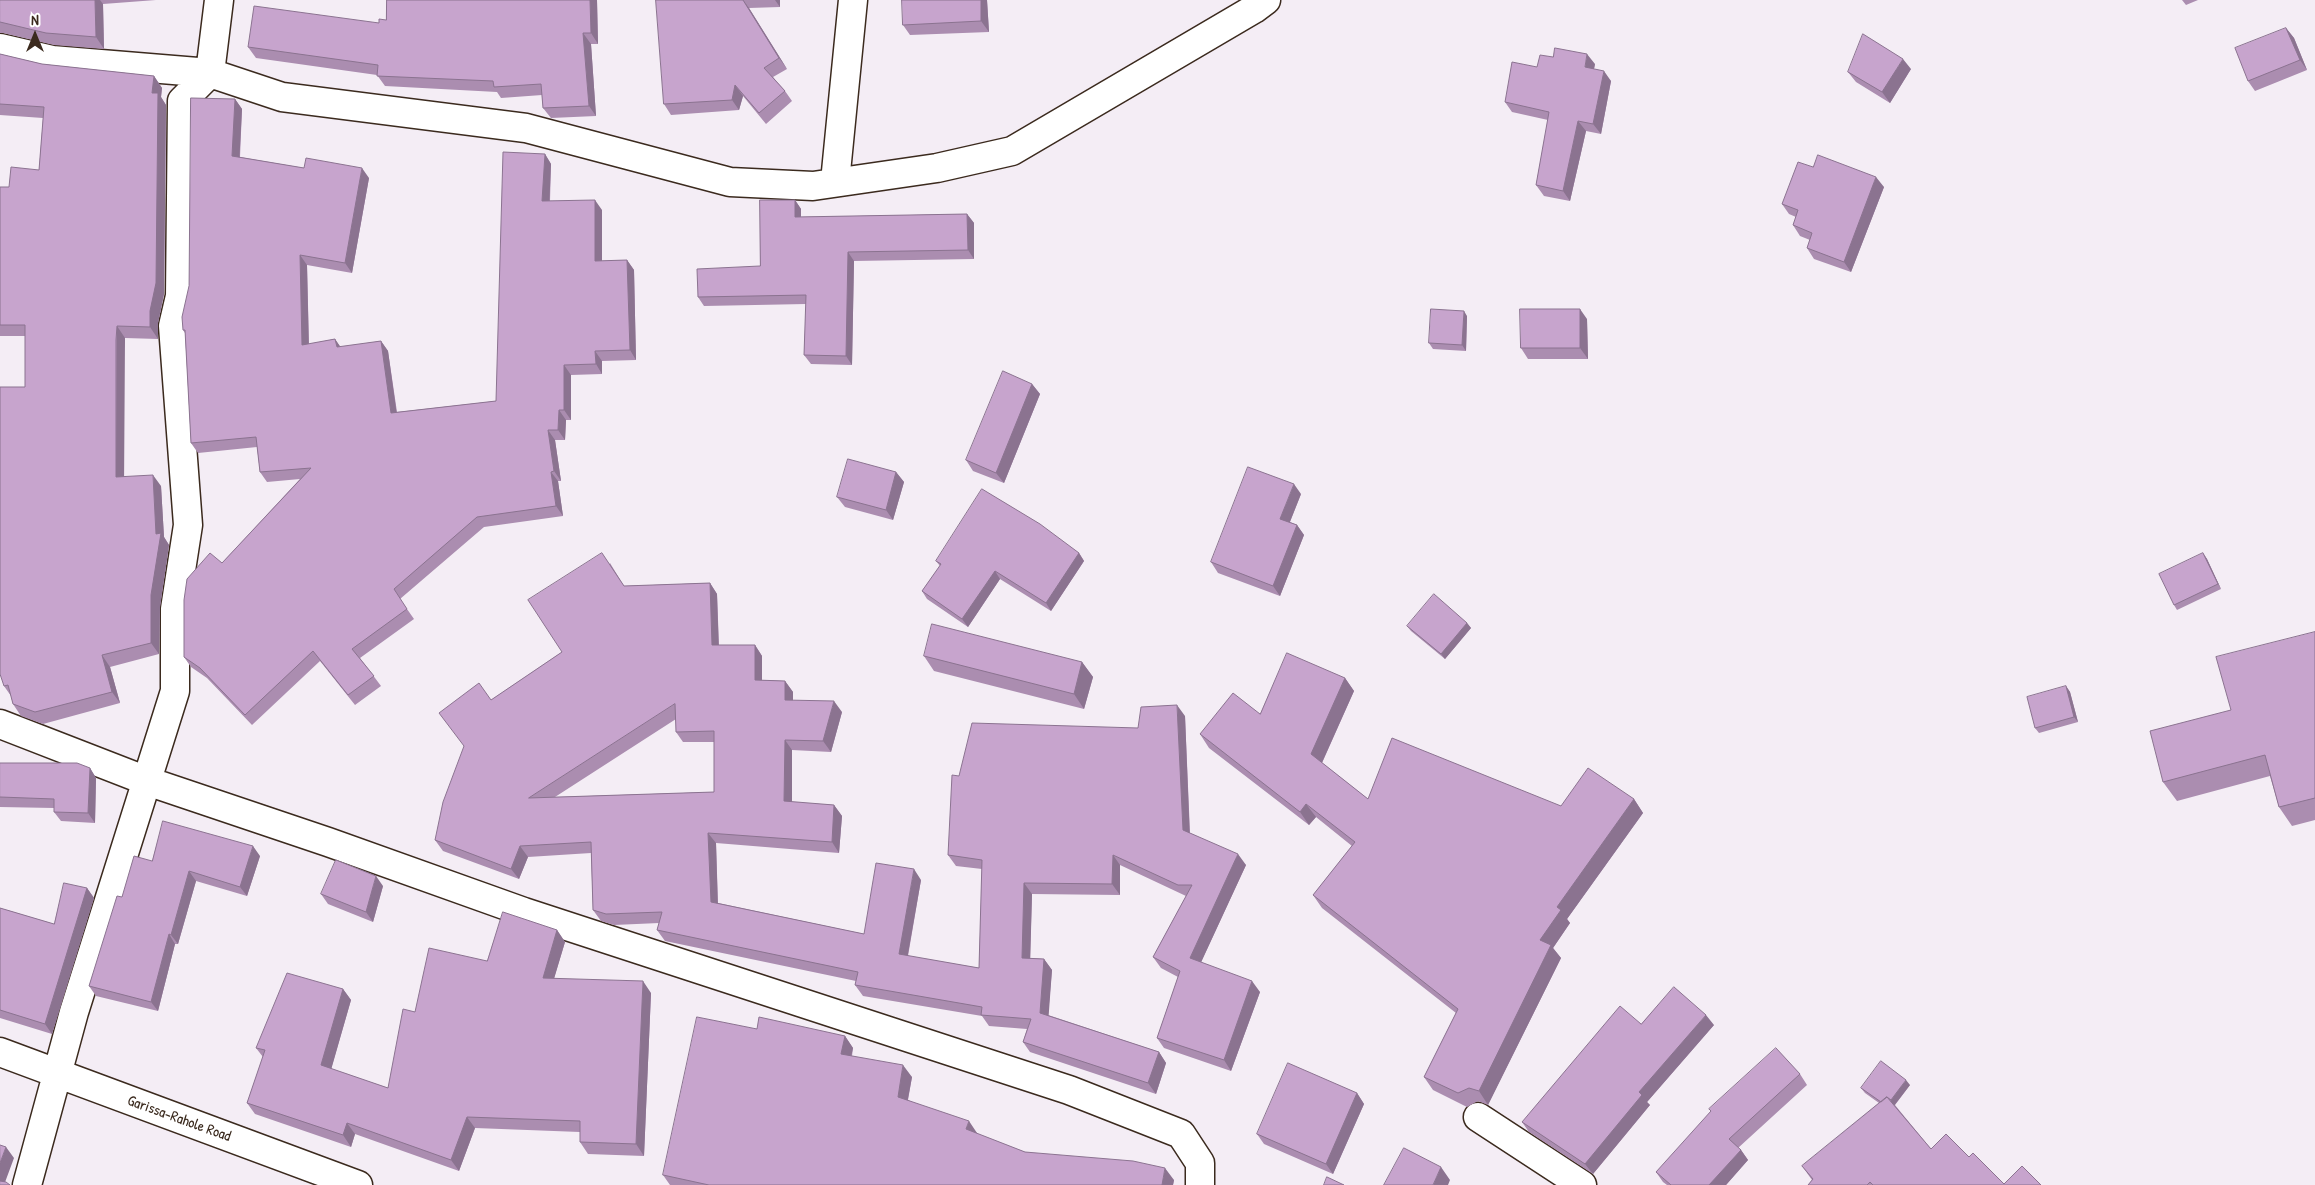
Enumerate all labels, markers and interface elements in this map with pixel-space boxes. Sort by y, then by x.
north arrow [10,10,60,60]
text: N [31,10,39,29]
street label: Garissa-Rahole Road [125,1092,233,1146]

